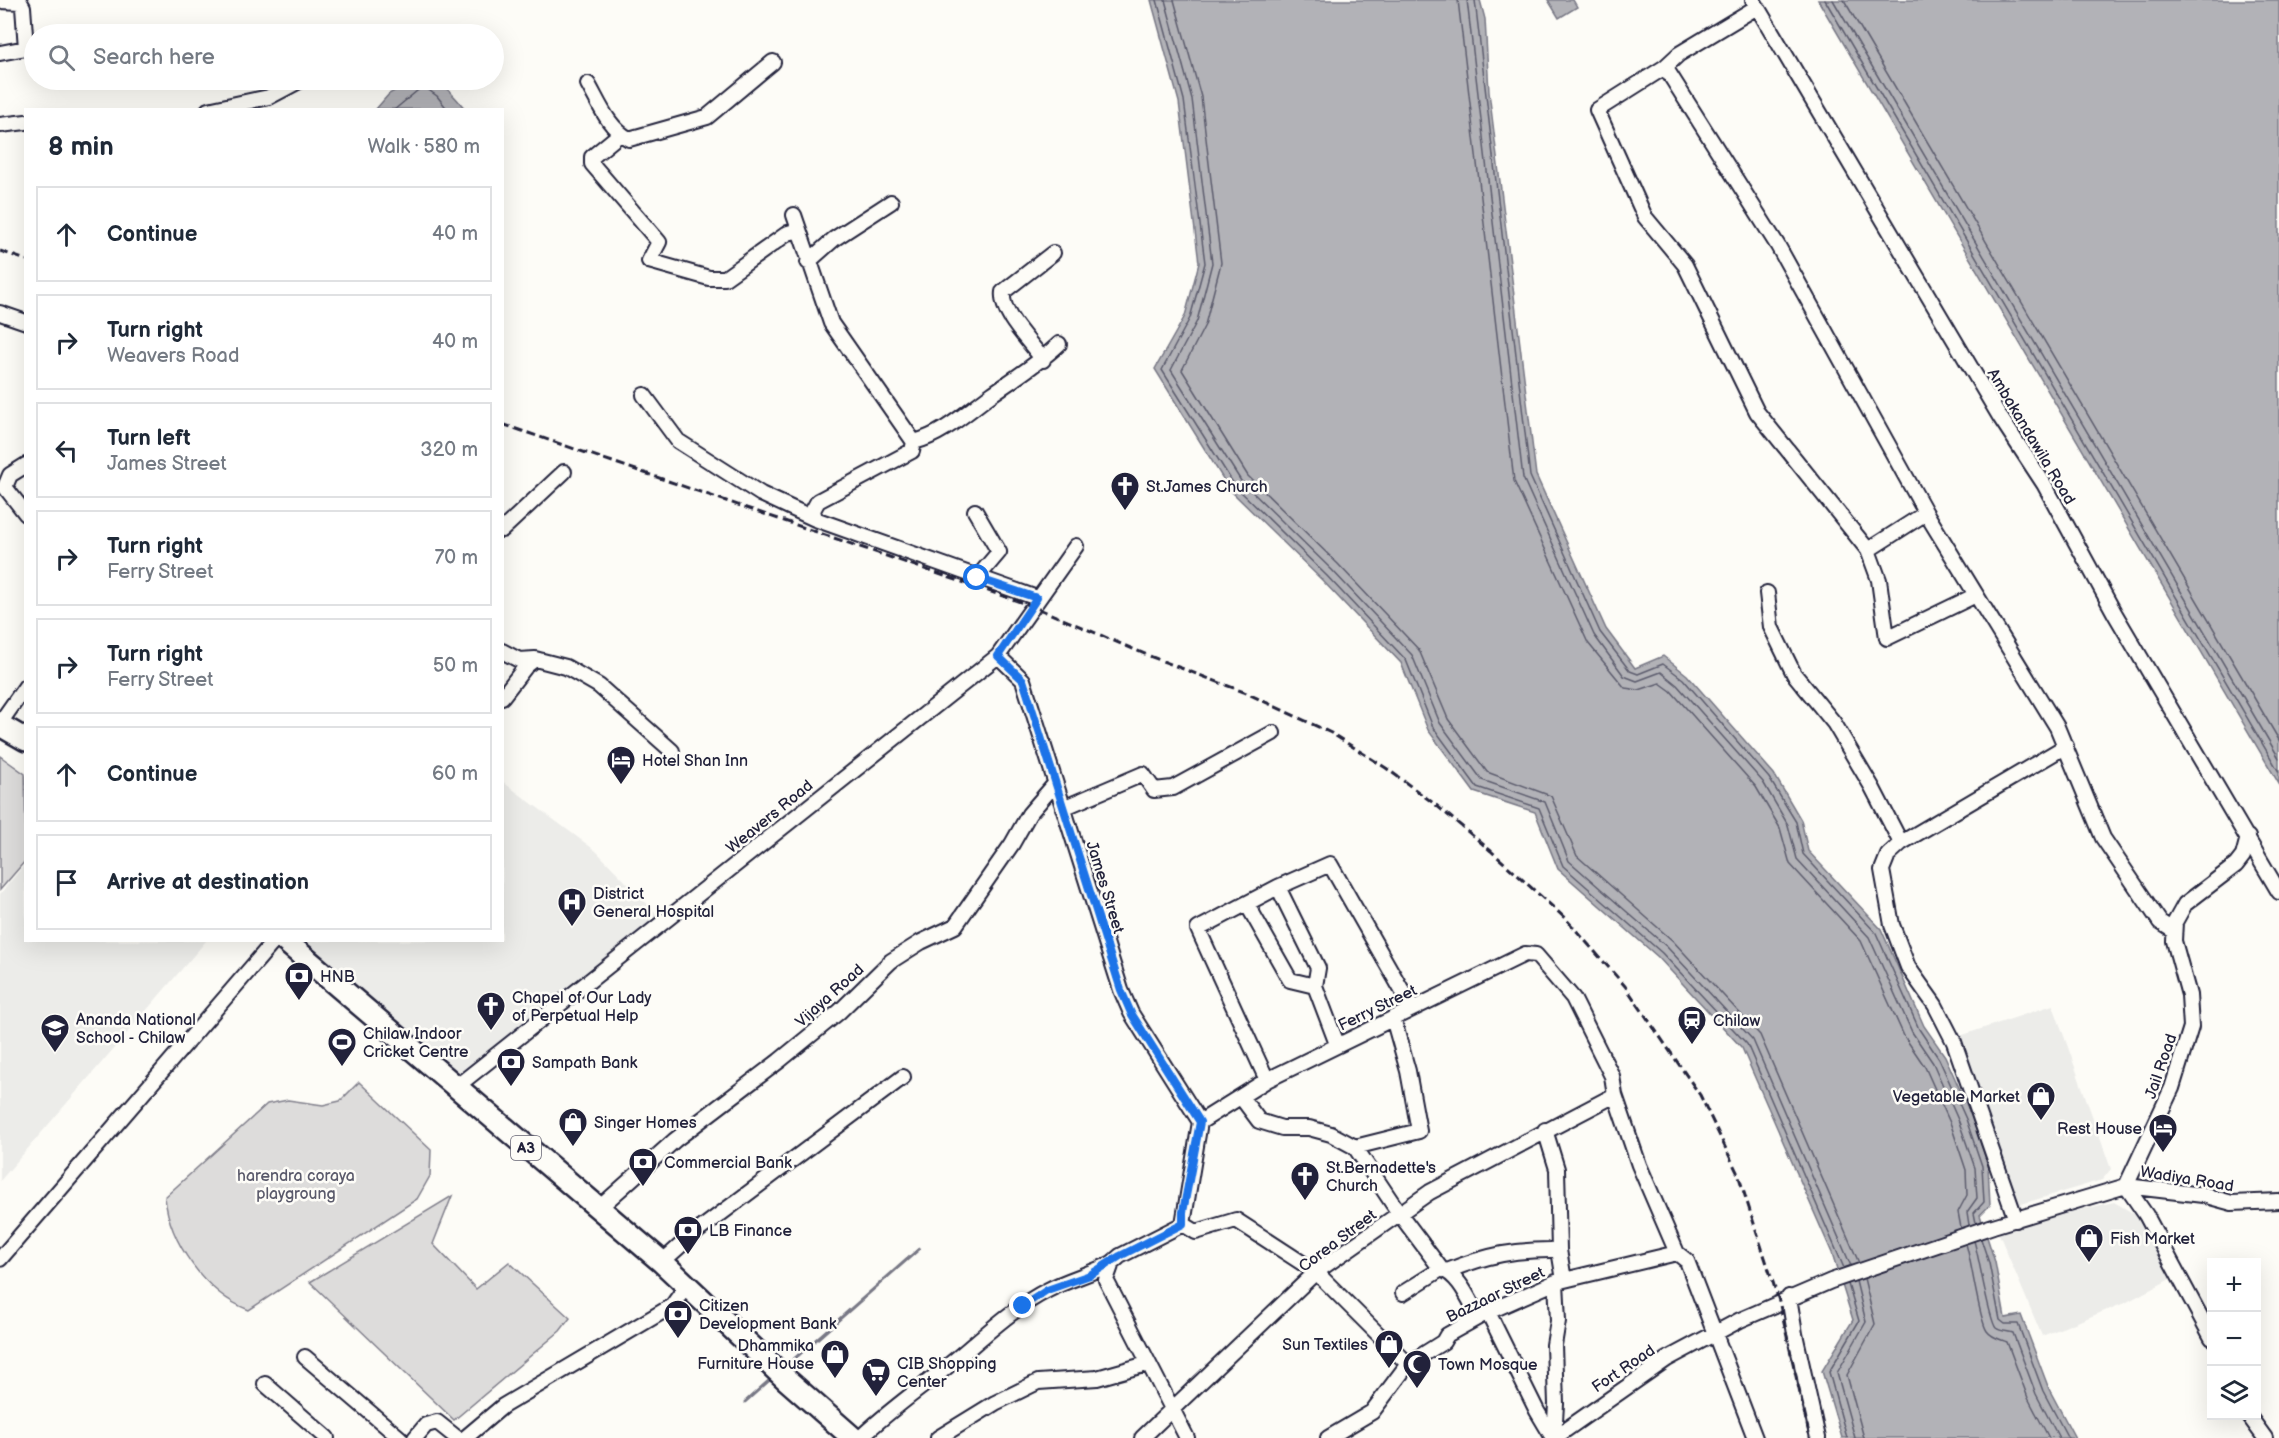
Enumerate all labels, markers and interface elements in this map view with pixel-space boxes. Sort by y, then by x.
search box [24,24,504,90]
icon: search [45,41,78,74]
text: Search here [93,44,215,71]
text: 8 min [48,132,114,163]
text: Walk · 580 m [367,135,480,159]
icon: ahead [50,218,83,251]
text: Continue [107,221,197,248]
text: 40 m [432,222,478,246]
text: Turn right [107,317,203,344]
icon: right [50,326,83,359]
text: 40 m [432,330,478,354]
text: Weavers Road [107,344,239,368]
street label: Ambakandawila Road [1983,365,2079,508]
text: Turn left [107,425,191,452]
icon: left [50,434,83,467]
text: 320 m [420,438,478,462]
text: James Street [107,452,227,476]
church icon: St.James Church [1109,470,1141,512]
place label: St.James Church [1146,478,1268,497]
text: Turn right [107,533,203,560]
icon: right [50,542,83,575]
text: 70 m [434,546,478,570]
text: Ferry Street [107,560,213,584]
route start [963,564,989,590]
text: Turn right [107,641,203,668]
icon: right [50,650,83,683]
text: 50 m [433,654,478,678]
text: Ferry Street [107,668,213,692]
hotel icon: Hotel Shan Inn [605,744,637,786]
place label: Hotel Shan Inn [642,752,748,771]
icon: ahead [50,758,83,791]
text: Continue [107,761,197,788]
text: 60 m [432,762,478,786]
street label: Weavers Road [723,776,817,858]
street label: James Street [1081,839,1128,936]
icon: arrive [50,866,83,899]
text: Arrive at destination [107,869,309,896]
place label: District General Hospital [593,885,714,922]
hospital icon: District General Hospital [556,886,588,928]
bank icon: HNB [283,960,315,1002]
street label: Vijaya Road [792,960,868,1032]
place label: HNB [320,968,355,987]
street label: Ferry Street [1335,981,1420,1036]
place label: Chapel of Our Lady of Perpetual Help [512,989,652,1026]
church icon: Chapel of Our Lady of Perpetual Help [475,990,507,1032]
station icon: Chilaw [1676,1004,1708,1046]
place label: Ananda National School - Chilaw [76,1011,196,1048]
school or university icon: Ananda National School - Chilaw [39,1012,71,1054]
place label: Chilaw [1713,1012,1760,1031]
place label: Chilaw Indoor Cricket Centre [363,1025,469,1062]
sports icon: Chilaw Indoor Cricket Centre [326,1026,358,1068]
street label: Jail Road [2141,1032,2181,1101]
bank icon: Sampath Bank [495,1046,527,1088]
place label: Sampath Bank [532,1054,637,1073]
shop icon: Vegetable Market [2025,1080,2057,1122]
place label: Vegetable Market [1893,1088,2020,1107]
shop icon: Singer Homes [557,1106,589,1148]
hotel icon: Rest House [2147,1112,2179,1154]
place label: Singer Homes [594,1114,697,1133]
place label: Rest House [2057,1120,2143,1139]
road number: A3 [511,1136,541,1160]
bank icon: Commercial Bank [627,1146,659,1188]
place label: Commercial Bank [664,1154,792,1173]
place label: St.Bernadette's Church [1326,1159,1436,1196]
church icon: St.Bernadette's Church [1289,1160,1321,1202]
street label: Wadiya Road [2139,1163,2235,1196]
park label: harendra coraya playgroung [237,1167,355,1204]
street label: Corea Street [1295,1206,1381,1277]
bank icon: LB Finance [672,1214,704,1256]
place label: LB Finance [709,1222,792,1241]
shop icon: Fish Market [2073,1222,2105,1264]
place label: Fish Market [2110,1230,2195,1249]
map controls [2207,1258,2261,1420]
button: + [2207,1258,2261,1312]
street label: Bazzaar Street [1443,1263,1548,1327]
route end [1009,1292,1035,1318]
place label: Citizen Development Bank [699,1297,837,1334]
bank icon: Citizen Development Bank [662,1298,694,1340]
button: − [2207,1312,2261,1366]
shop icon: Sun Textiles [1373,1328,1405,1370]
place label: Sun Textiles [1282,1336,1368,1355]
place label: Dhammika Furniture House [697,1337,814,1374]
shop icon: Dhammika Furniture House [819,1338,851,1380]
street label: Fort Road [1589,1341,1659,1397]
mosque icon: Town Mosque [1401,1348,1433,1390]
place label: CIB Shopping Center [897,1355,996,1392]
supermarket icon: CIB Shopping Center [860,1356,892,1398]
place label: Town Mosque [1438,1356,1538,1375]
button: layers [2207,1366,2261,1420]

